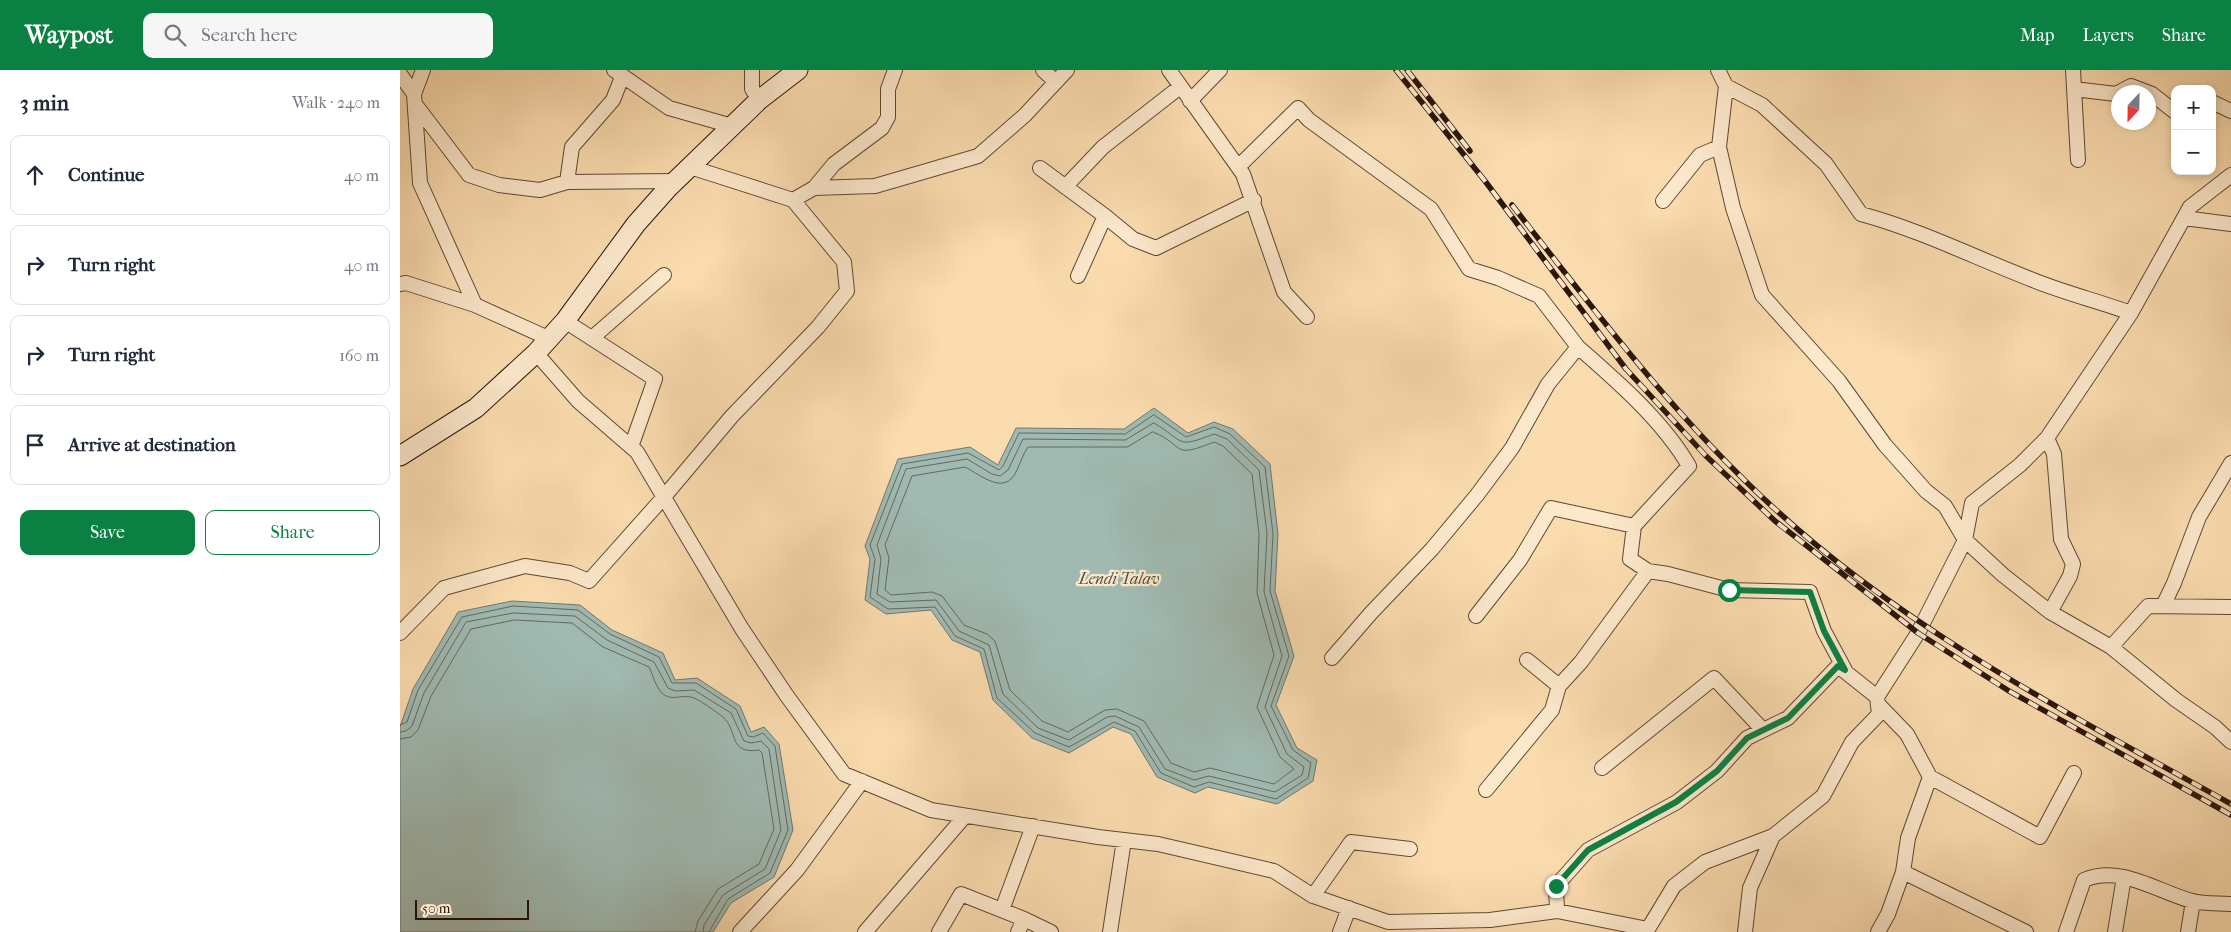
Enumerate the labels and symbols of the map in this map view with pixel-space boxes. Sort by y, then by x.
north arrow [2111,85,2156,130]
water label: Lendi Talav [1078,569,1160,588]
route start [1718,579,1741,602]
route end [1545,875,1568,898]
scale bar [415,897,529,920]

